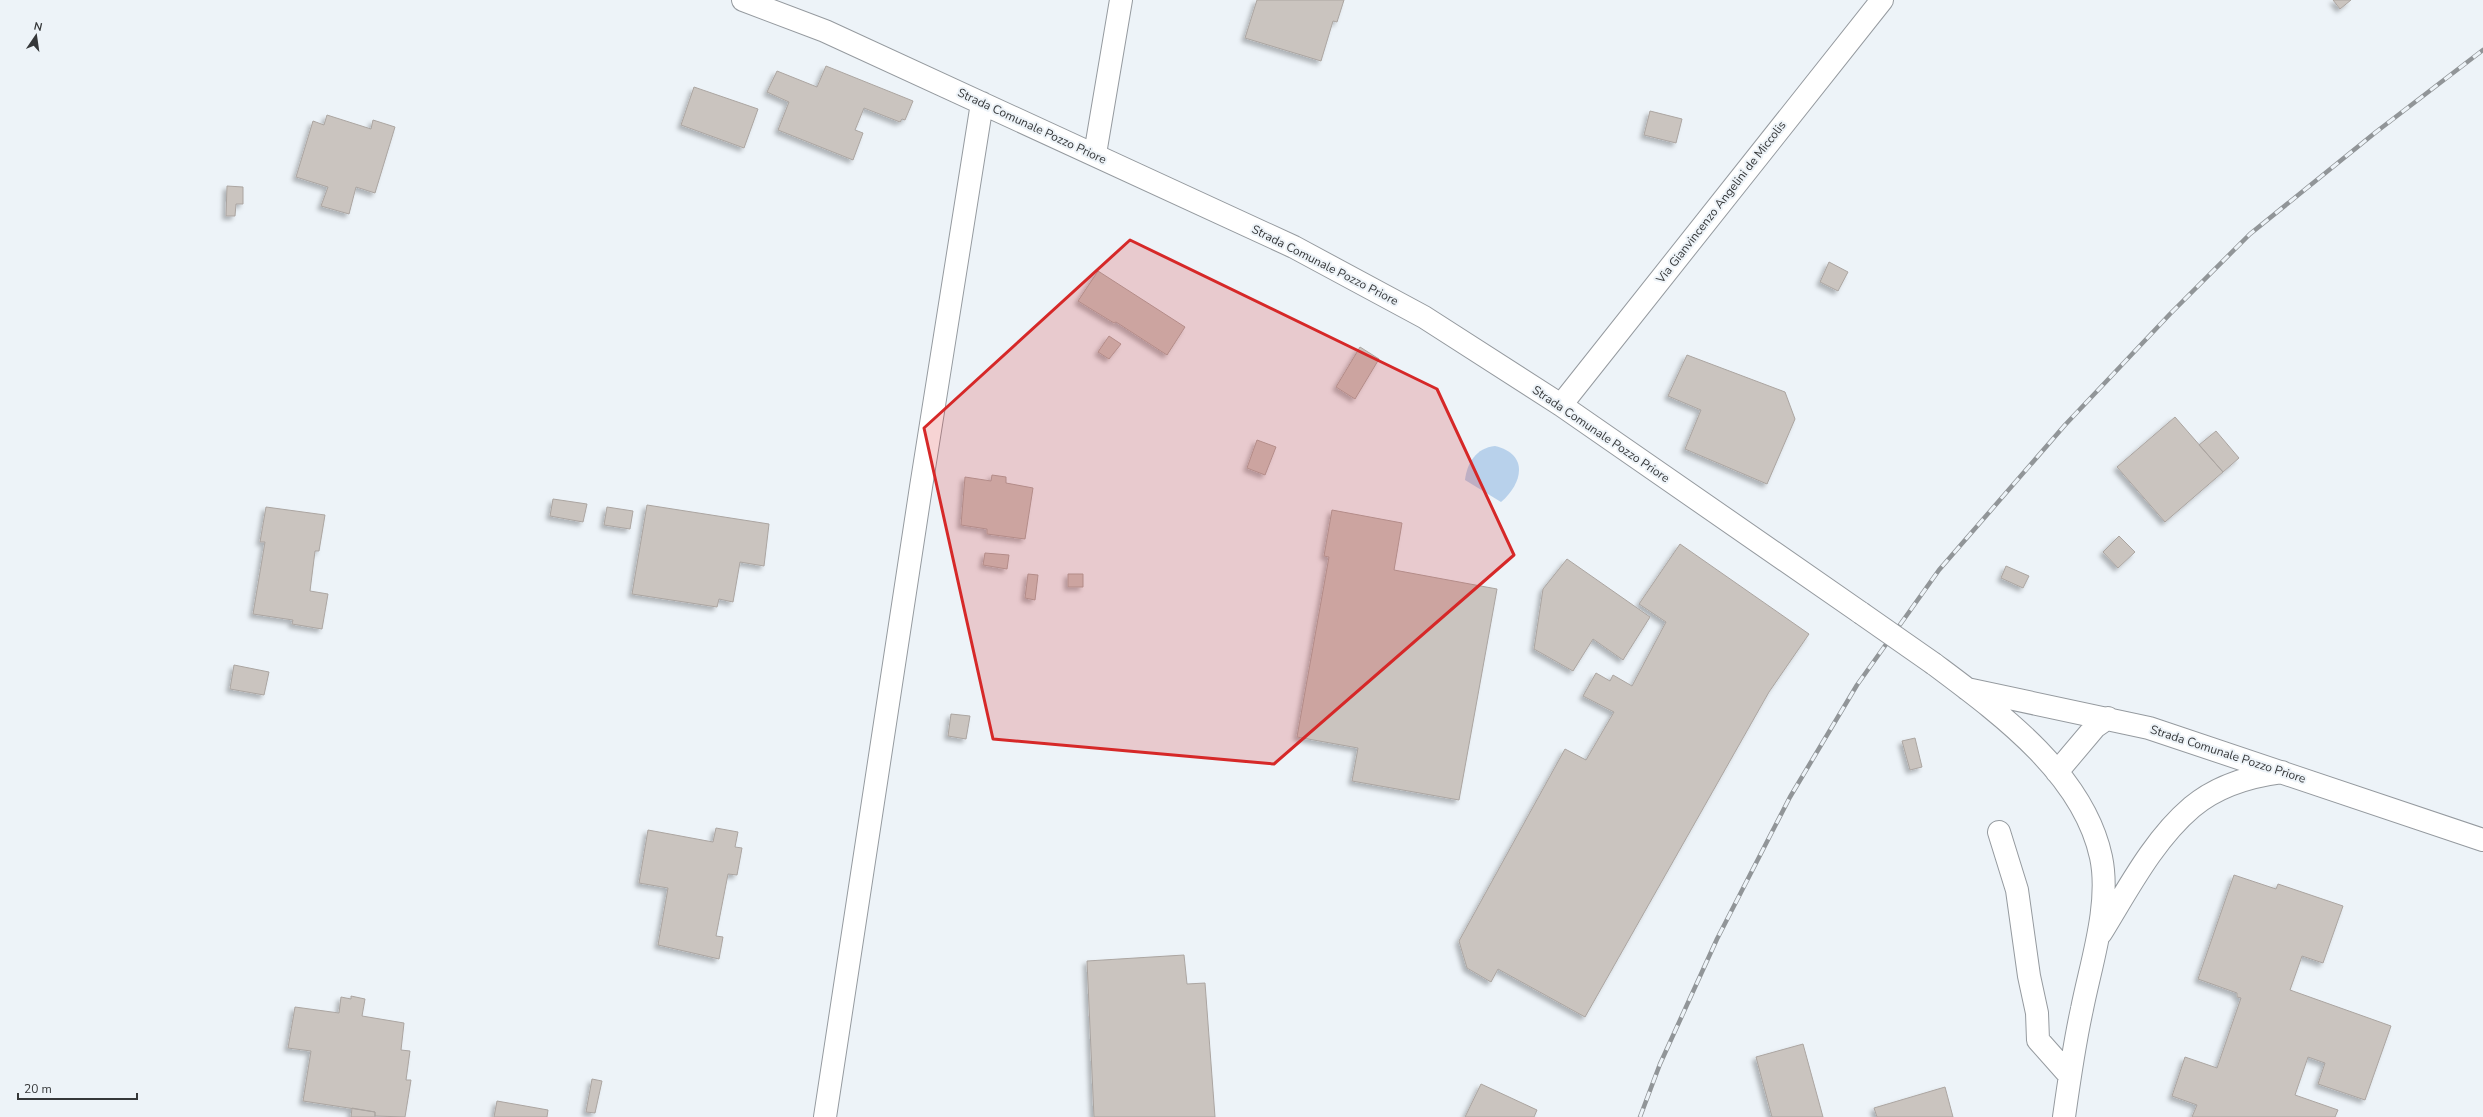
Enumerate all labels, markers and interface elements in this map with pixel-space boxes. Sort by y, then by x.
north arrow [16,16,56,56]
text: N [32,19,44,35]
street label: Strada Comunale Pozzo Priore [955,84,1109,168]
street label: Via Gianvincenzo Angelini de Miccolis [1652,117,1790,287]
street label: Strada Comunale Pozzo Priore [1249,221,1401,309]
street label: Strada Comunale Pozzo Priore [1529,382,1673,486]
street label: Strada Comunale Pozzo Priore [2148,721,2308,787]
scale bar [18,1075,137,1101]
text: 20 m [24,1081,52,1097]

